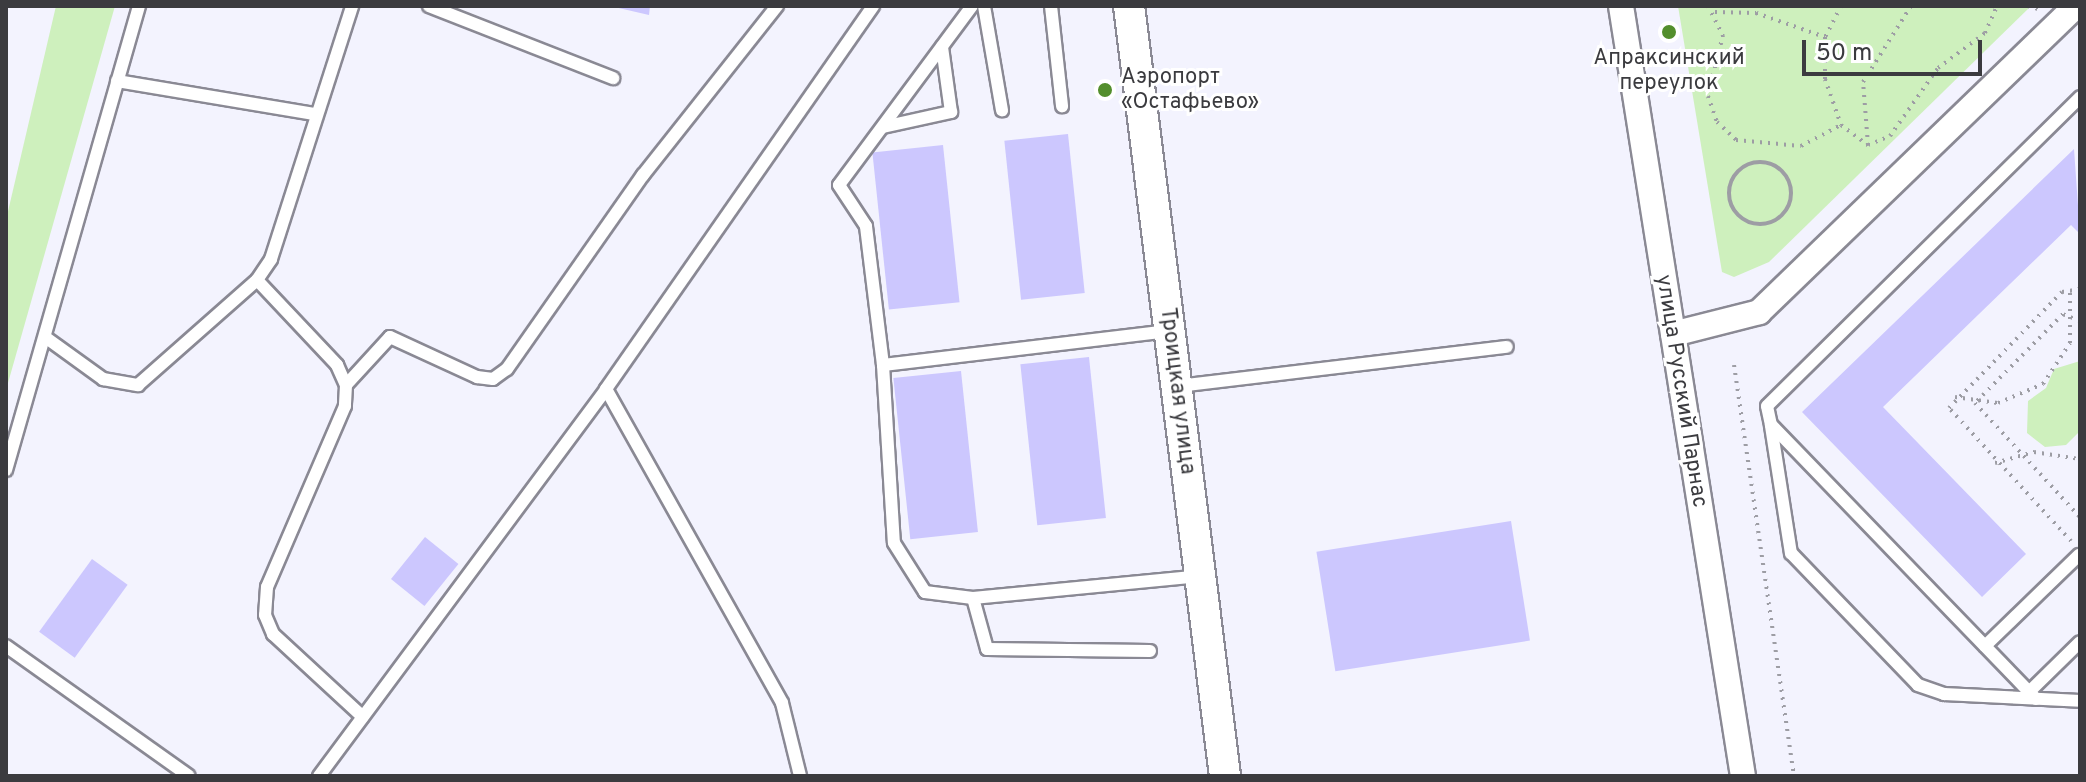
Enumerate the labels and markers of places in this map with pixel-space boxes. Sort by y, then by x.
marker: Апраксинский переулок [1660,23,1678,41]
place label: Апраксинский переулок [1593,45,1745,96]
place label: Аэропорт «Остафьево» [1121,64,1259,116]
marker: Аэропорт «Остафьево» [1096,81,1114,99]

